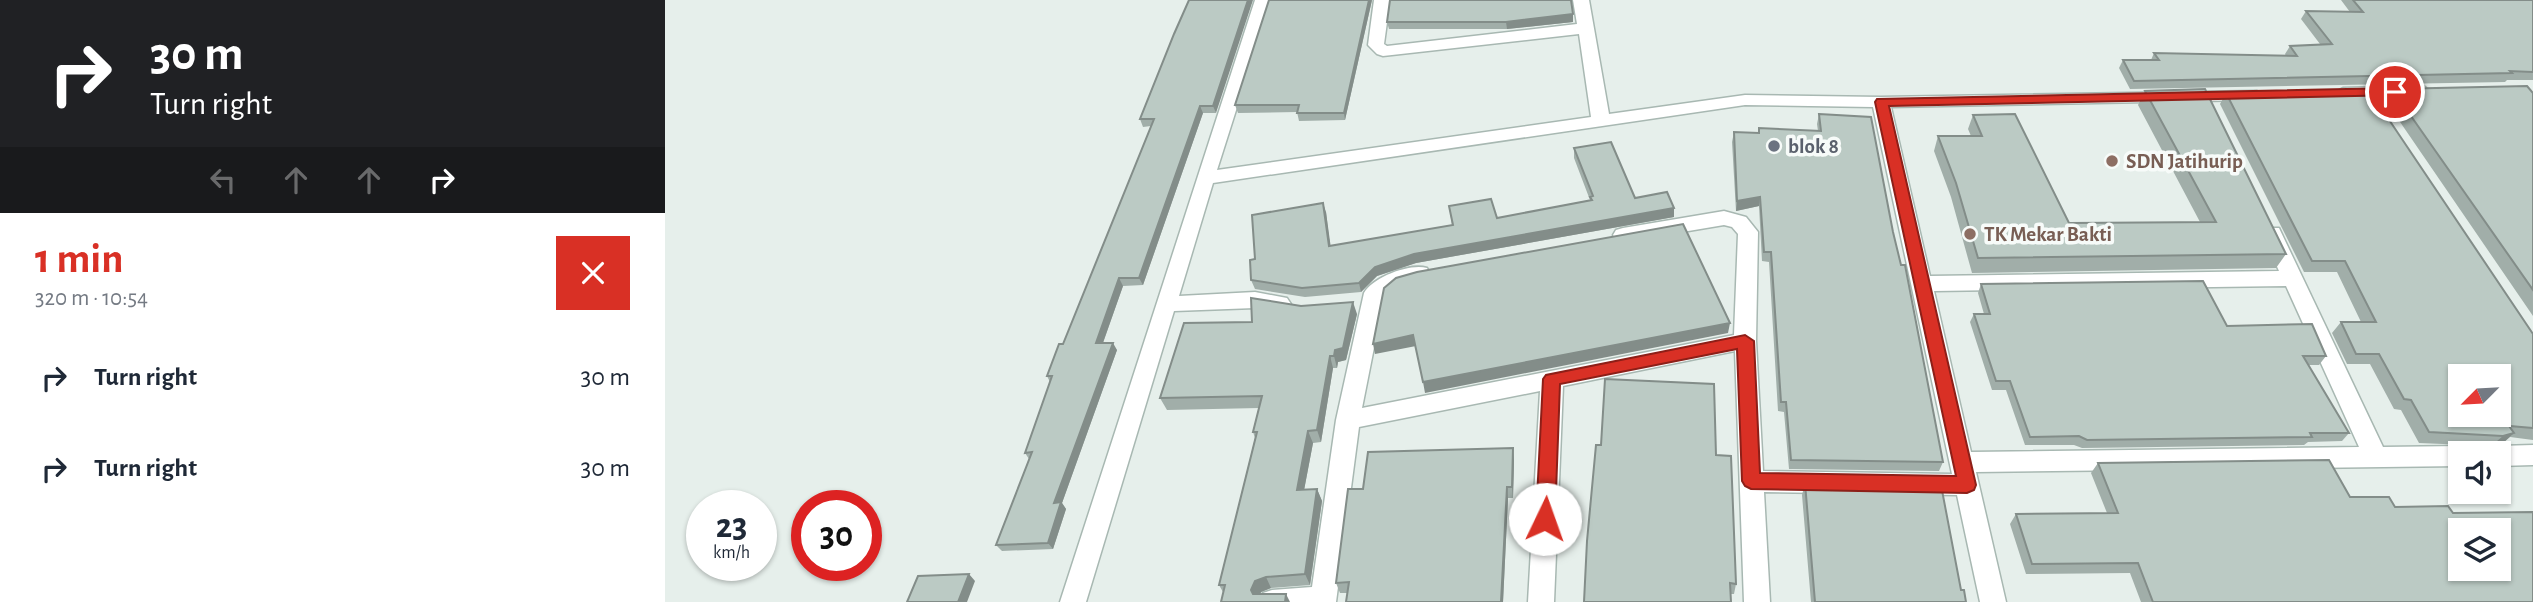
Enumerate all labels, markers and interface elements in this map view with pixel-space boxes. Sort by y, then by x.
icon: right [35,28,126,119]
text: 30 m [150,30,244,79]
pin [2365,62,2425,122]
icon: arrive [2376,73,2414,111]
text: Turn right [150,88,272,120]
place label: blok 8 [1788,136,1839,157]
marker: blok 8 [1766,138,1782,154]
place label: SDN Jatihurip [2126,151,2243,172]
marker: SDN Jatihurip [2104,153,2120,169]
icon: left [204,161,242,199]
icon: ahead [277,161,315,199]
icon: ahead [350,161,388,199]
icon: right [423,161,461,199]
place label: TK Mekar Bakti [1984,224,2112,245]
marker: TK Mekar Bakti [1962,226,1978,242]
button: close [556,236,630,310]
text: 1 min [35,238,124,280]
text: 320 m · 10:54 [35,287,148,310]
icon: right [35,359,73,397]
text: Turn right [94,364,197,390]
text: 30 m [580,364,630,390]
north arrow [2448,364,2511,427]
map controls [2448,364,2511,581]
button: sound [2448,441,2511,504]
icon: right [35,450,73,488]
text: Turn right [94,455,197,481]
text: 30 m [580,455,630,481]
position arrow [1508,482,1582,556]
speed limit sign: 30 [791,490,882,581]
text: 23 [716,509,747,544]
button: layers [2448,518,2511,581]
text: km/h [713,544,750,562]

